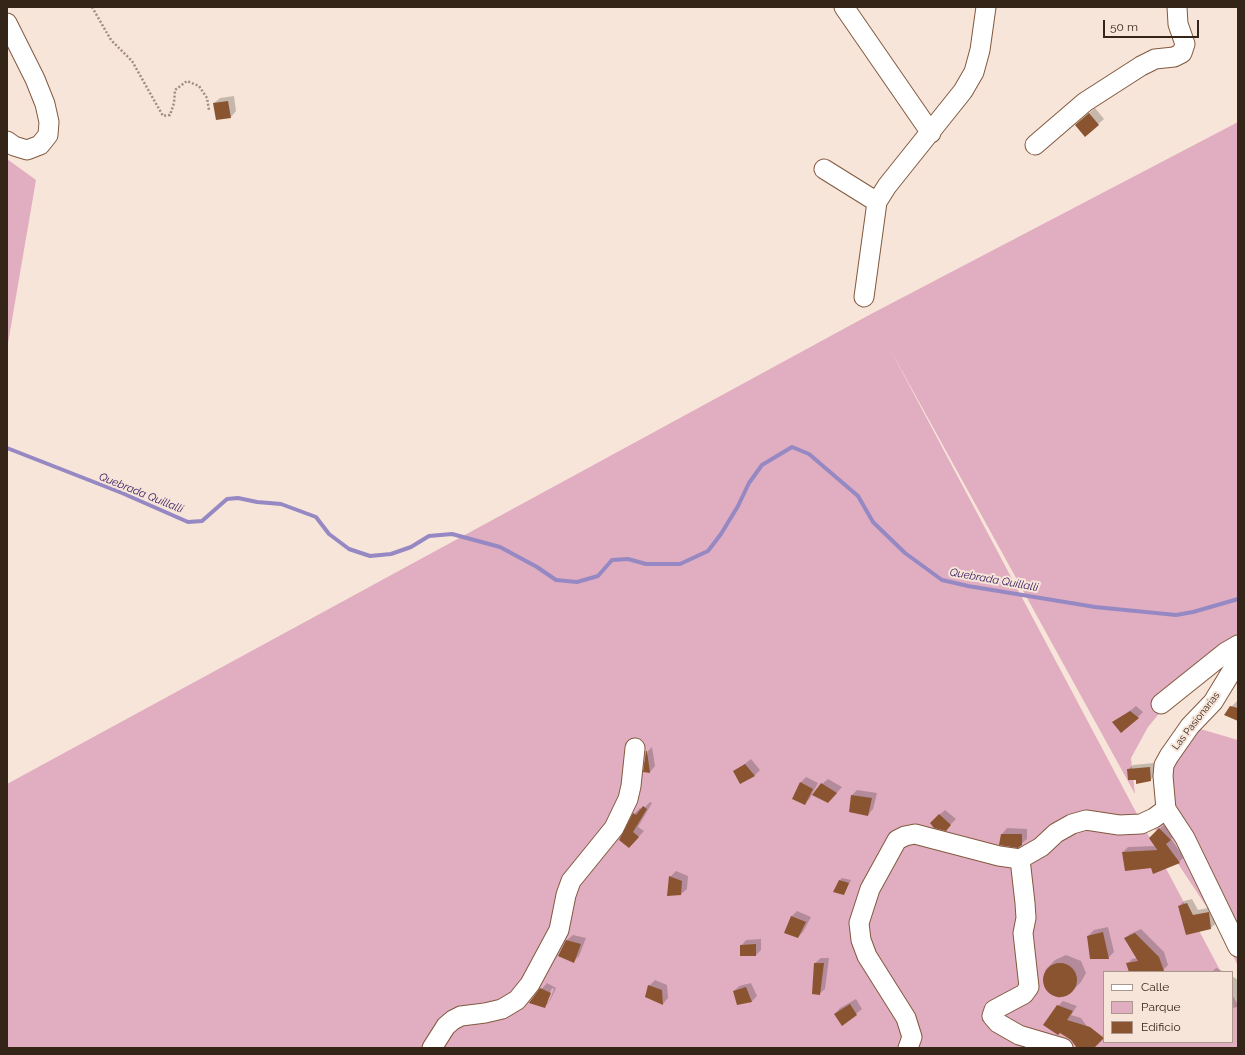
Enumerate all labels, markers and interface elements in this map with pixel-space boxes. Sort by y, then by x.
scale bar [1105,12,1201,38]
text: 50 m [1110,20,1138,34]
water label: Quebrada Quillalli [97,470,185,516]
water label: Quebrada Quillalli [949,566,1039,594]
street label: Las Pasionarias [1170,690,1222,752]
legend [1103,971,1233,1043]
text: Calle [1141,980,1169,994]
text: Parque [1141,1000,1181,1014]
text: Edificio [1141,1020,1181,1034]

